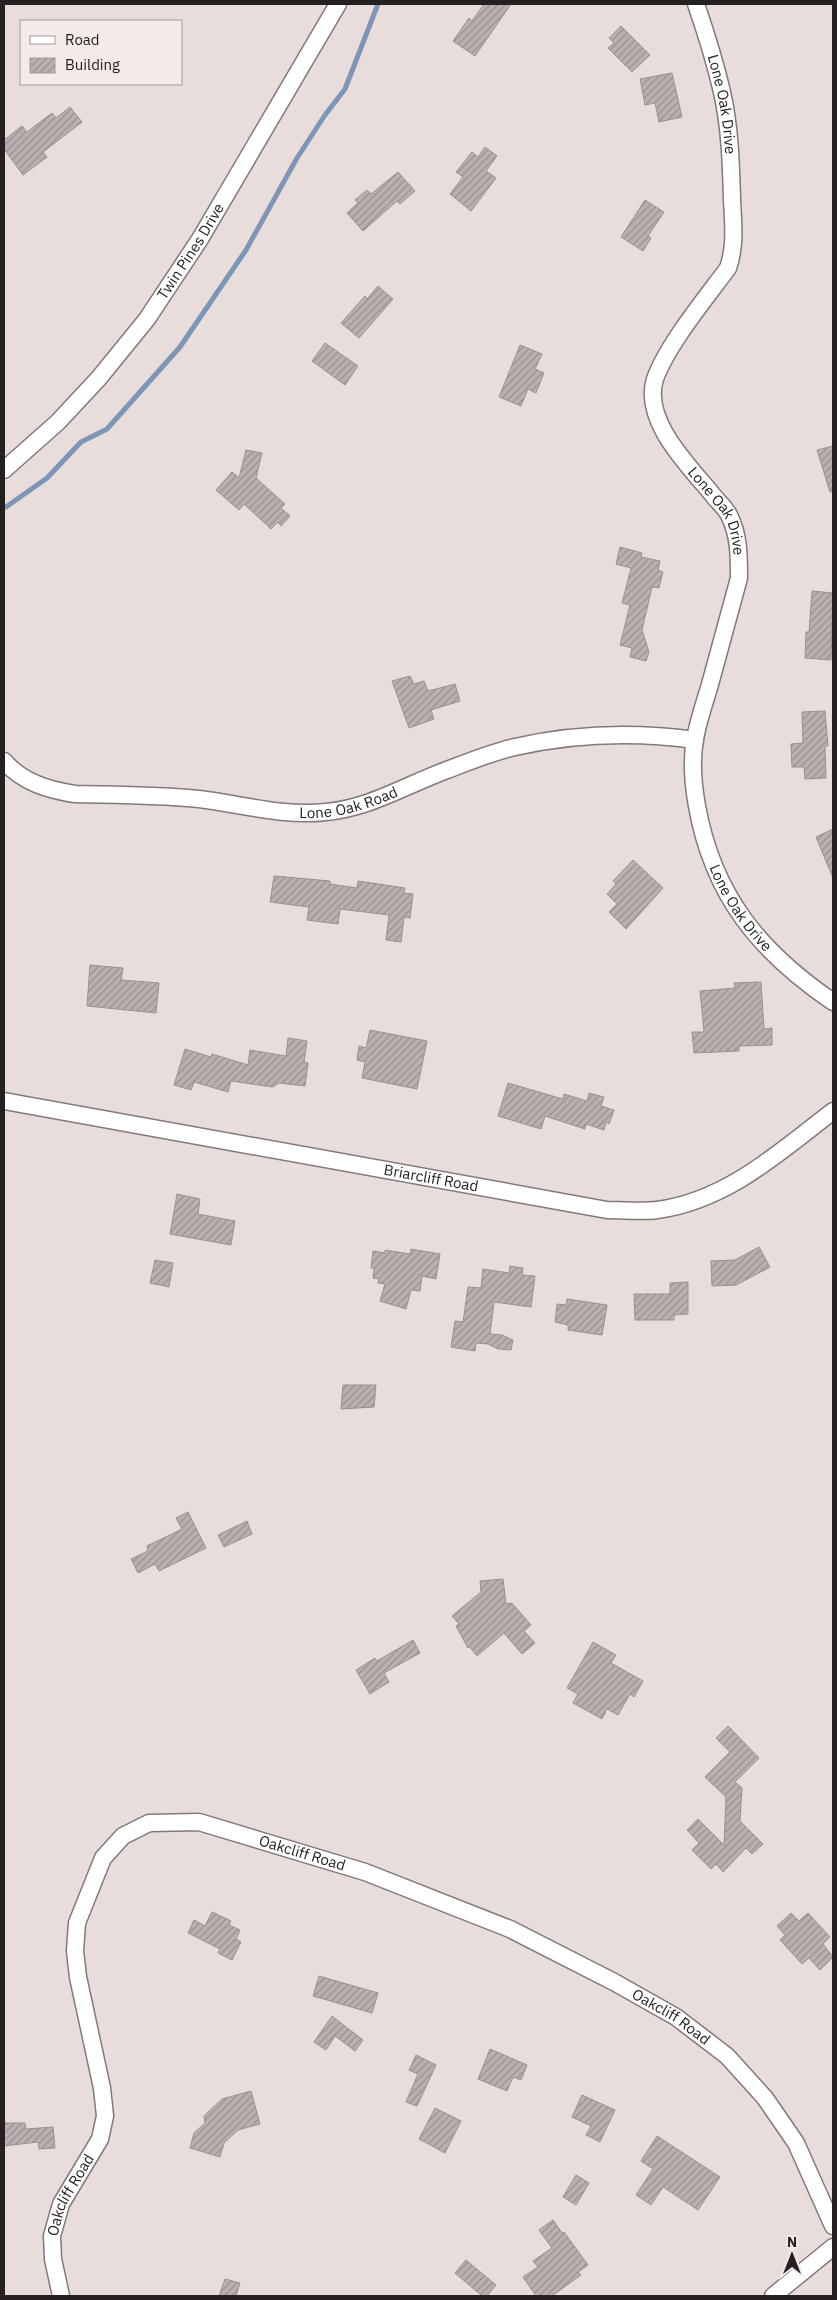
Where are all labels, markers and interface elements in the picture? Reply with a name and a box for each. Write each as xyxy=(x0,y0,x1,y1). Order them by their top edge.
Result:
legend xyxy=(20,20,182,85)
text: Road xyxy=(65,30,100,49)
street label: Lone Oak Drive xyxy=(704,52,740,155)
text: Building xyxy=(65,55,120,74)
street label: Twin Pines Drive xyxy=(153,199,228,303)
street label: Lone Oak Drive xyxy=(684,463,749,556)
street label: Lone Oak Road xyxy=(299,782,400,822)
street label: Lone Oak Drive xyxy=(705,861,776,955)
street label: Briarcliff Road xyxy=(382,1160,480,1196)
street label: Oakcliff Road xyxy=(257,1831,348,1875)
street label: Oakcliff Road xyxy=(629,1984,714,2049)
street label: Oakcliff Road xyxy=(42,2150,98,2238)
north arrow xyxy=(767,2230,817,2280)
text: N xyxy=(787,2233,797,2251)

